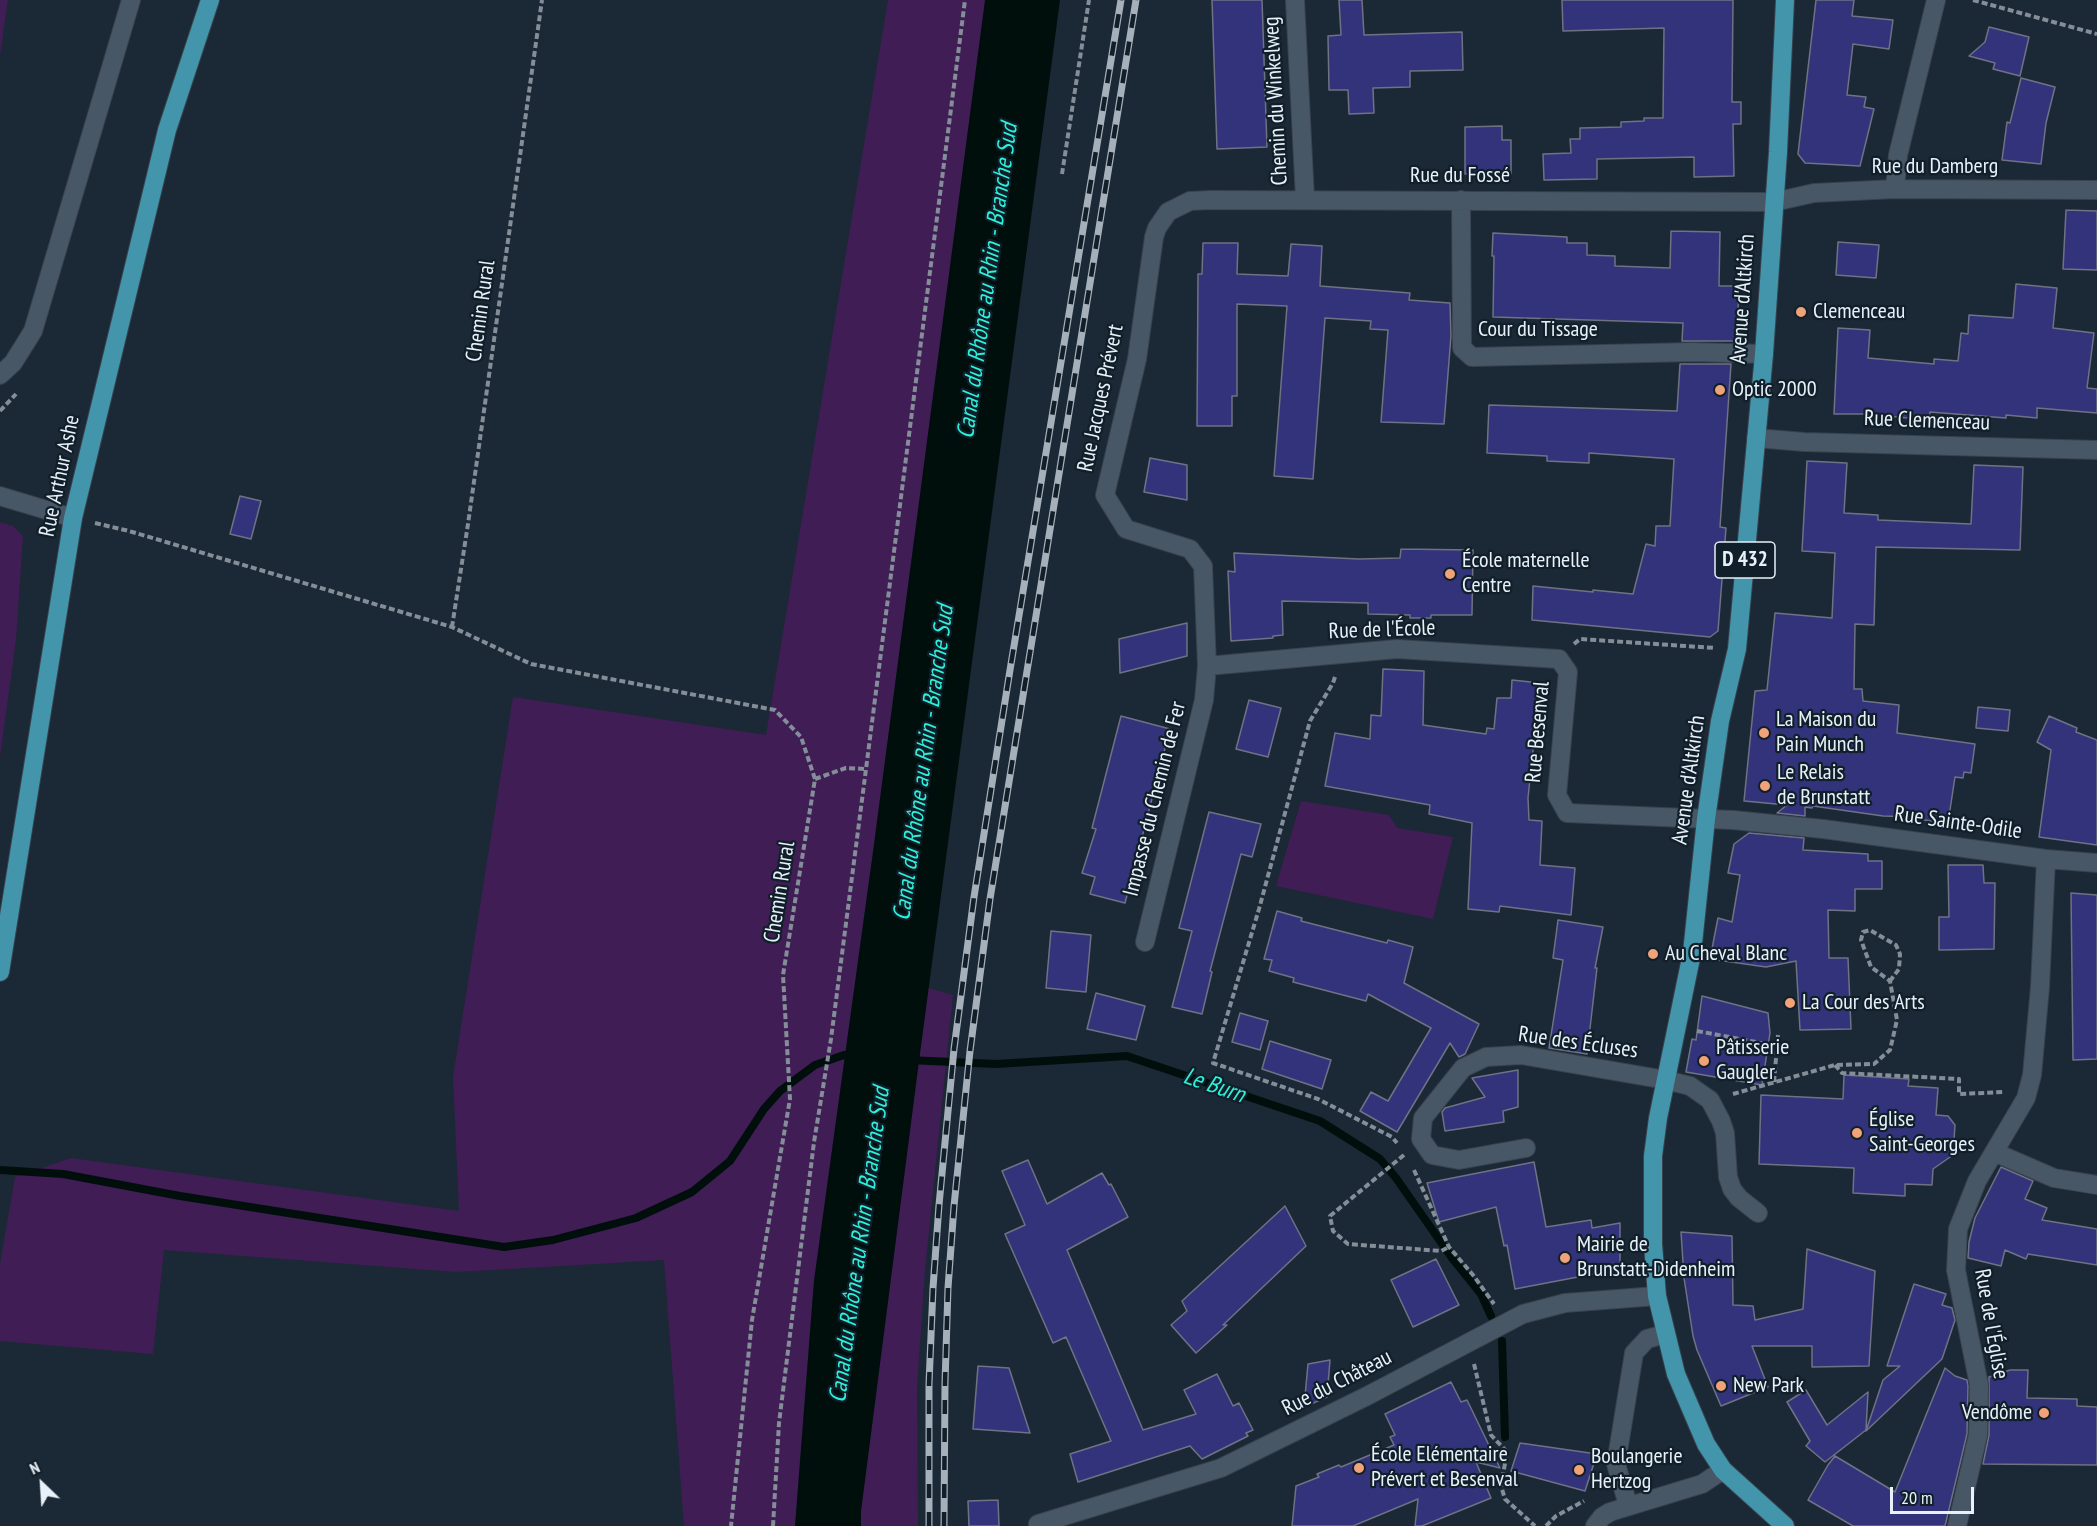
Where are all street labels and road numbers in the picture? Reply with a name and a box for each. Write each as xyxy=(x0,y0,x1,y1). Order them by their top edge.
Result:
street label: Chemin du Winkelweg xyxy=(1258,16,1294,186)
street label: Rue du Damberg xyxy=(1872,154,1998,180)
street label: Rue du Fossé xyxy=(1410,163,1510,189)
street label: Avenue d'Altkirch xyxy=(1725,233,1761,365)
street label: Chemin Rural xyxy=(461,258,501,364)
street label: Cour du Tissage xyxy=(1478,317,1598,343)
street label: Rue Jacques Prévert xyxy=(1073,322,1129,474)
street label: Rue Clemenceau xyxy=(1864,406,1990,436)
street label: Rue Arthur Ashe xyxy=(34,413,86,539)
road number: D 432 xyxy=(1715,542,1775,578)
street label: Rue de l'École xyxy=(1328,615,1436,645)
street label: Rue Besenval xyxy=(1520,680,1556,784)
street label: Impasse du Chemin de Fer xyxy=(1118,699,1192,899)
street label: Avenue d'Altkirch xyxy=(1667,714,1711,846)
street label: Rue Sainte-Odile xyxy=(1893,801,2023,845)
street label: Chemin Rural xyxy=(759,839,801,945)
street label: Rue des Écluses xyxy=(1517,1022,1639,1064)
street label: Rue de l'Église xyxy=(1968,1267,2014,1381)
street label: Rue du Château xyxy=(1278,1344,1396,1422)

